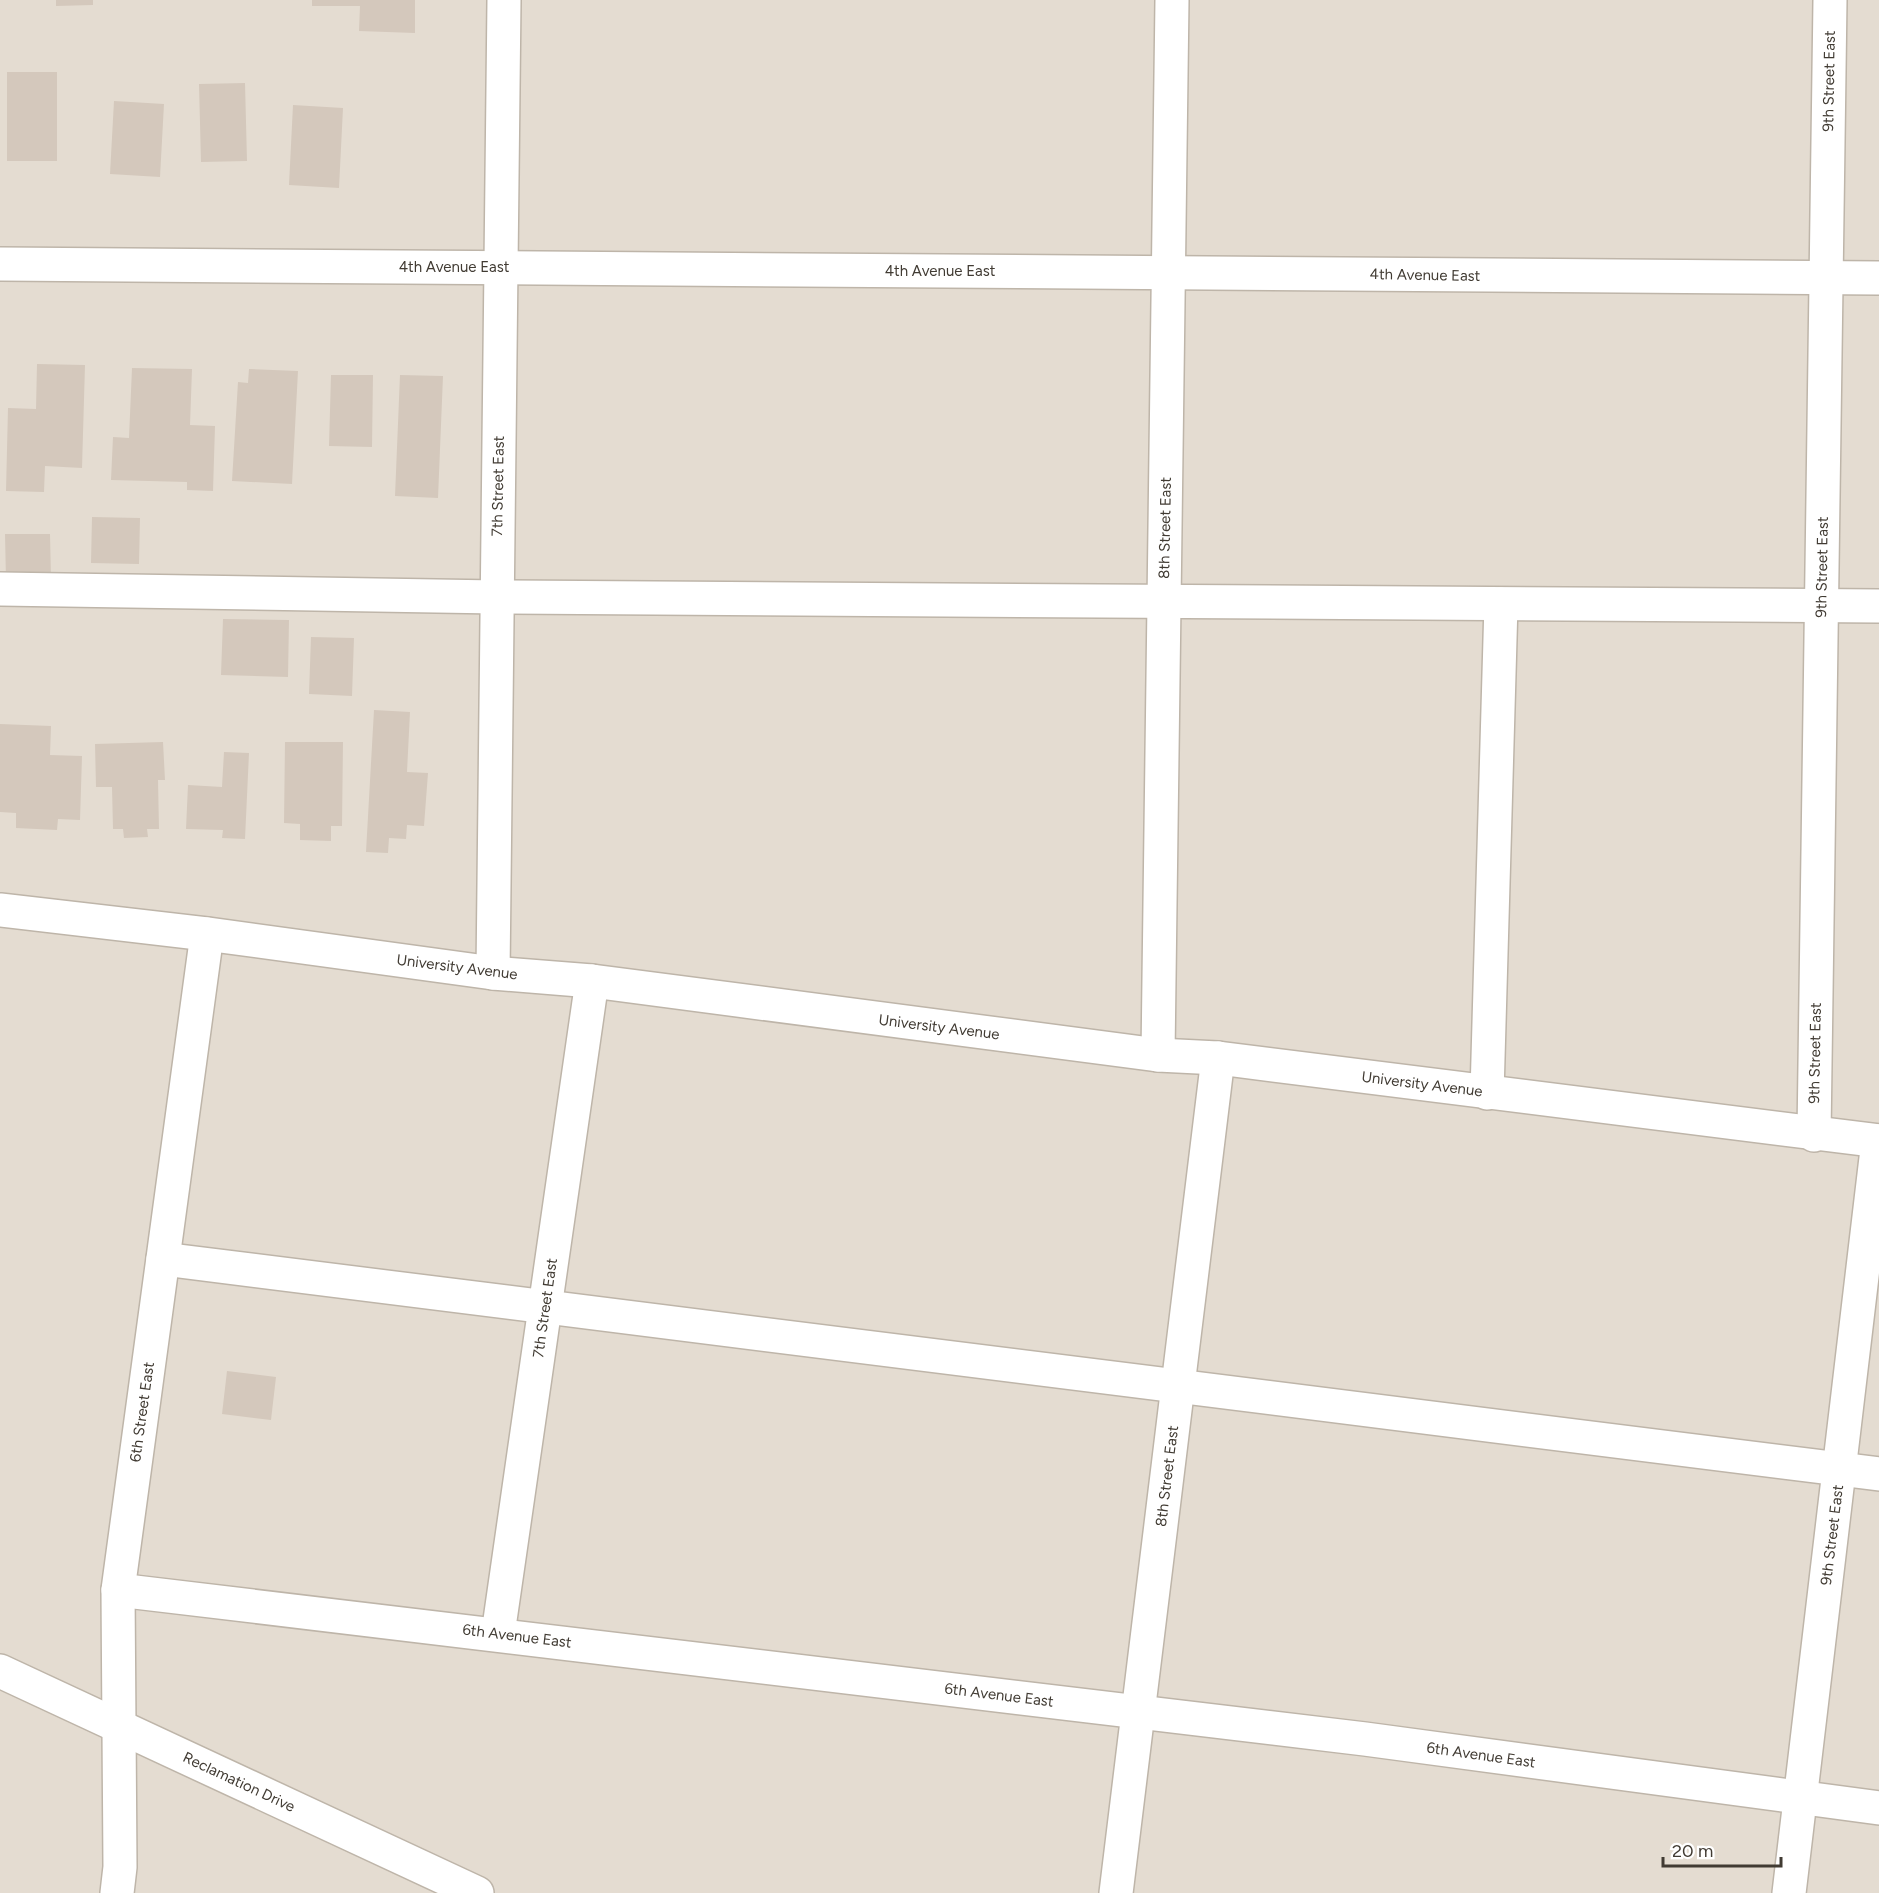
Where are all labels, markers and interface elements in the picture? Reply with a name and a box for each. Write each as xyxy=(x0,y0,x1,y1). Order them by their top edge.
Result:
street label: 9th Street East xyxy=(1819,30,1839,132)
street label: 4th Avenue East xyxy=(399,258,510,276)
street label: 4th Avenue East xyxy=(885,262,996,280)
street label: 4th Avenue East xyxy=(1370,265,1481,285)
street label: 7th Street East xyxy=(488,435,508,537)
street label: 8th Street East xyxy=(1155,477,1175,579)
street label: 9th Street East xyxy=(1812,516,1832,618)
street label: University Avenue xyxy=(395,951,519,983)
street label: 9th Street East xyxy=(1805,1002,1825,1104)
street label: University Avenue xyxy=(877,1011,1001,1043)
street label: University Avenue xyxy=(1360,1068,1484,1100)
street label: 7th Street East xyxy=(529,1257,561,1359)
street label: 6th Street East xyxy=(126,1360,158,1463)
street label: 8th Street East xyxy=(1152,1424,1182,1528)
street label: 9th Street East xyxy=(1817,1483,1847,1586)
street label: 6th Avenue East xyxy=(461,1620,573,1652)
street label: 6th Avenue East xyxy=(943,1679,1055,1711)
street label: 6th Avenue East xyxy=(1425,1738,1537,1772)
street label: Reclamation Drive xyxy=(180,1748,298,1816)
scale bar xyxy=(1663,1830,1782,1868)
text: 20 m xyxy=(1672,1840,1713,1862)

